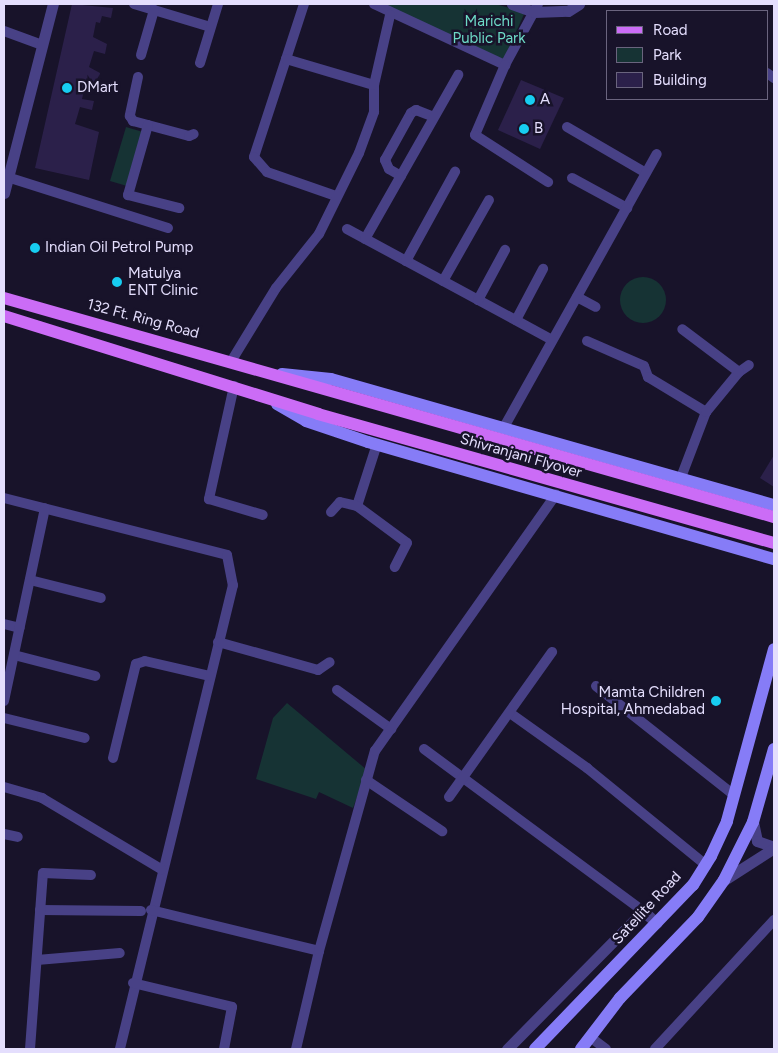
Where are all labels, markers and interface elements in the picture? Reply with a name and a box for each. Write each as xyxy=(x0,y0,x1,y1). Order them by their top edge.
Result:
legend xyxy=(606,10,768,100)
park label: Marichi Public Park xyxy=(453,12,525,47)
text: Road xyxy=(653,21,688,39)
text: Park xyxy=(653,46,682,64)
text: Building xyxy=(653,71,707,89)
place label: DMart xyxy=(77,79,118,97)
marker: DMart xyxy=(61,82,73,94)
place label: A xyxy=(540,91,550,109)
marker: A xyxy=(524,94,536,106)
place label: B xyxy=(534,120,543,138)
marker: B xyxy=(518,123,530,135)
place label: Indian Oil Petrol Pump xyxy=(45,239,193,257)
marker: Indian Oil Petrol Pump xyxy=(29,242,41,254)
place label: Matulya ENT Clinic xyxy=(128,264,198,299)
marker: Matulya ENT Clinic xyxy=(110,275,124,289)
street label: 132 Ft. Ring Road xyxy=(85,295,201,343)
street label: Shivranjani Flyover xyxy=(458,430,584,482)
place label: Mamta Children Hospital, Ahmedabad xyxy=(561,683,705,718)
marker: Mamta Children Hospital, Ahmedabad xyxy=(709,694,723,708)
street label: Satellite Road xyxy=(609,868,685,948)

